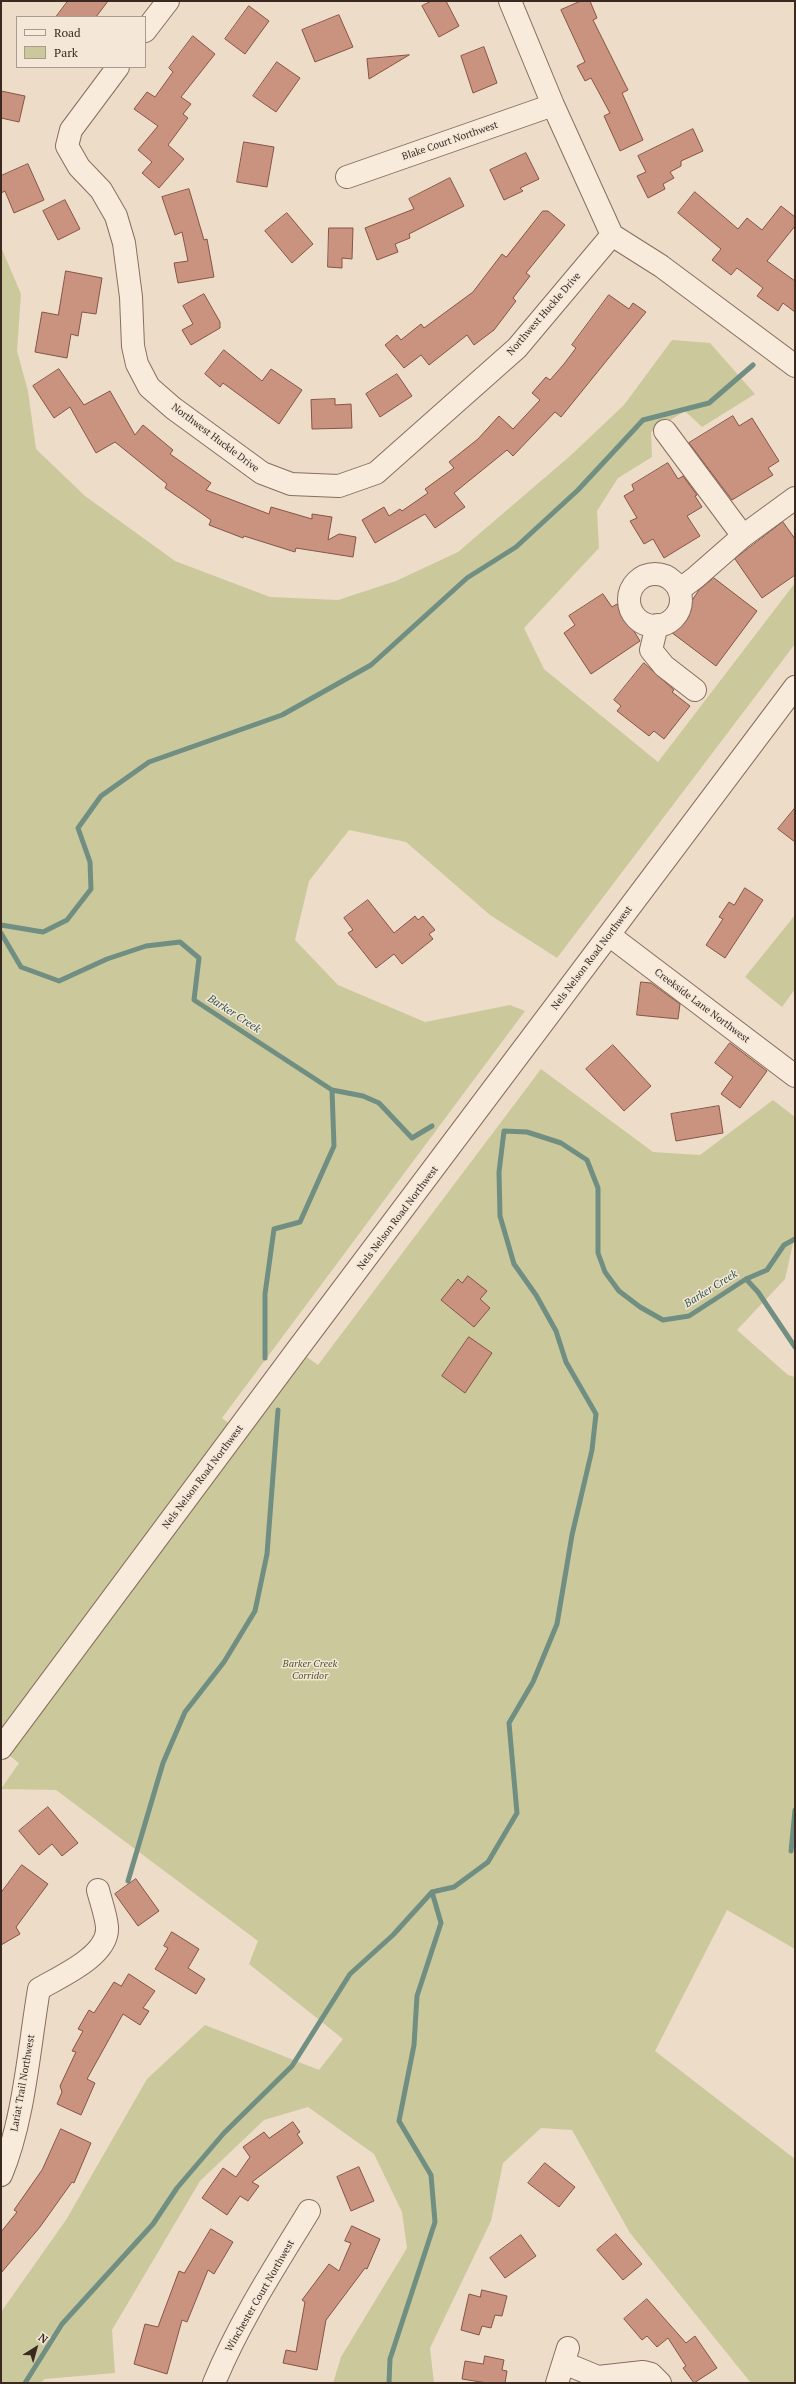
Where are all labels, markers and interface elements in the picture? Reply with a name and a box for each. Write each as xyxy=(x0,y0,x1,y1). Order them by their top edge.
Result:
legend xyxy=(16,16,146,68)
text: Road xyxy=(54,25,81,40)
text: Park xyxy=(54,45,78,60)
street label: Blake Court Northwest xyxy=(400,119,500,163)
street label: Northwest Huckle Drive xyxy=(505,270,583,358)
street label: Northwest Huckle Drive xyxy=(169,401,261,475)
street label: Nels Nelson Road Northwest xyxy=(549,904,635,1012)
street label: Creekside Lane Northwest xyxy=(652,966,752,1046)
water label: Barker Creek xyxy=(205,992,263,1036)
street label: Nels Nelson Road Northwest xyxy=(355,1164,441,1272)
water label: Barker Creek xyxy=(682,1267,740,1311)
street label: Nels Nelson Road Northwest xyxy=(160,1423,246,1531)
park label: Barker Creek Corridor xyxy=(283,1658,337,1682)
street label: Lariat Trail Northwest xyxy=(9,2034,37,2132)
street label: Winchester Court Northwest xyxy=(223,2238,297,2354)
north arrow xyxy=(16,2328,56,2368)
text: N xyxy=(36,2330,51,2347)

